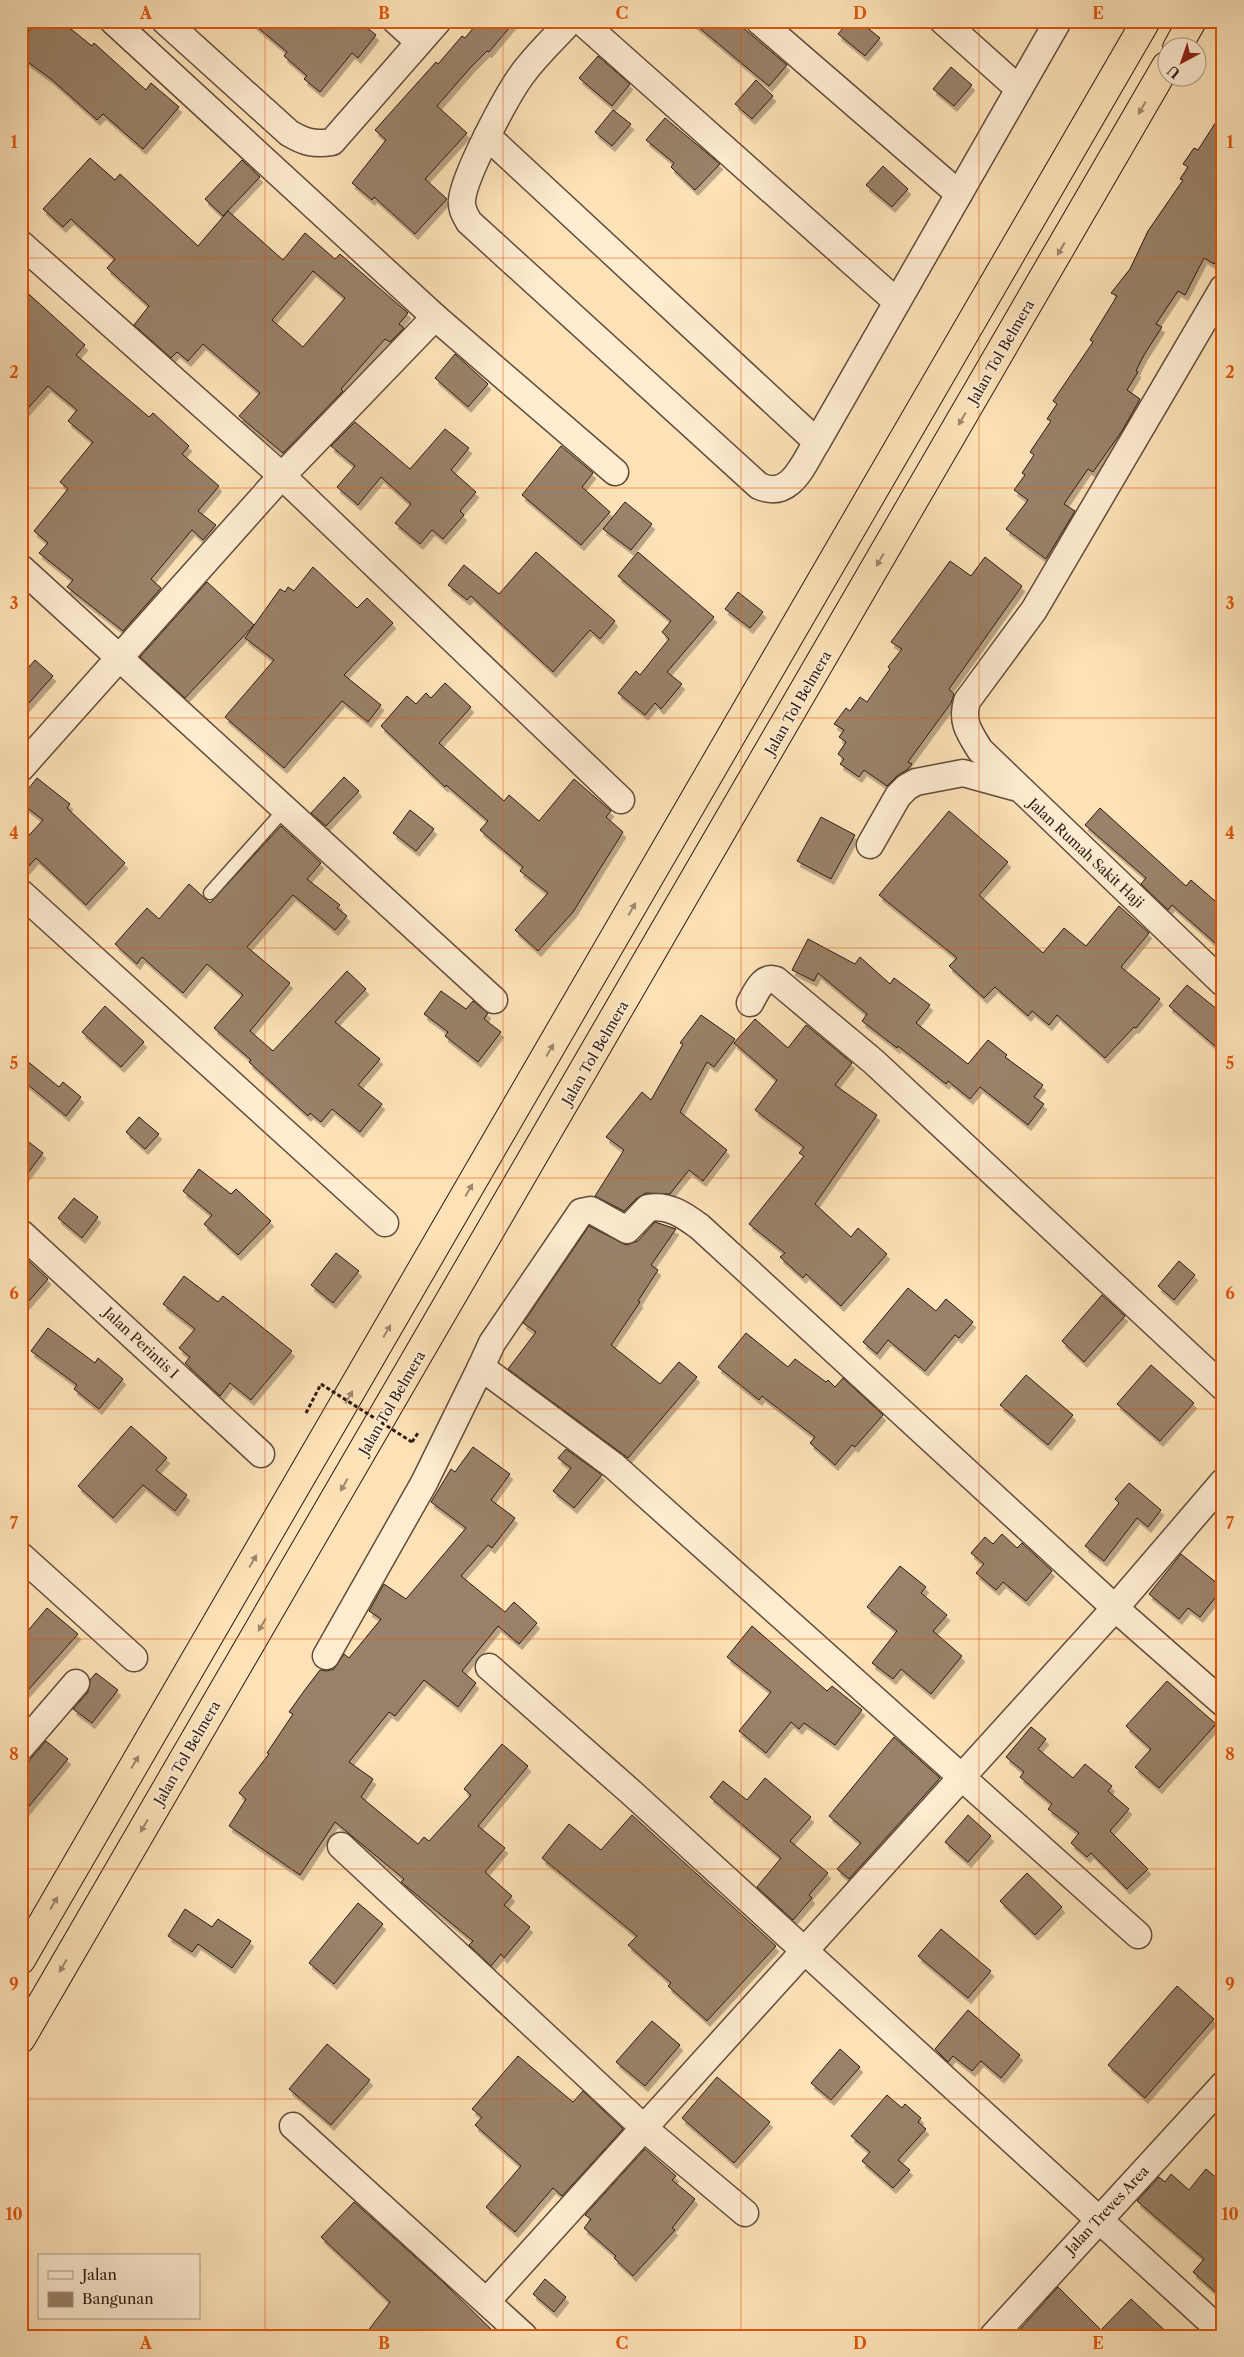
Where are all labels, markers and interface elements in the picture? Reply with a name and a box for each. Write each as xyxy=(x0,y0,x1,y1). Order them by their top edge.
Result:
text: A xyxy=(139,3,153,23)
text: B xyxy=(378,3,390,23)
text: C xyxy=(616,3,628,23)
text: D xyxy=(853,3,867,23)
text: E xyxy=(1092,3,1104,23)
north arrow xyxy=(1156,38,1206,88)
text: U xyxy=(1163,61,1184,83)
one-way arrow xyxy=(1138,101,1146,115)
text: 1 xyxy=(10,132,18,152)
text: 1 xyxy=(1226,132,1234,152)
one-way arrow xyxy=(1056,242,1065,255)
street label: Jalan Tol Belmera xyxy=(963,296,1038,409)
text: 2 xyxy=(9,362,19,382)
text: 2 xyxy=(1225,362,1235,382)
one-way arrow xyxy=(957,413,966,426)
one-way arrow xyxy=(876,554,885,567)
text: 3 xyxy=(9,593,19,613)
text: 3 xyxy=(1225,593,1235,613)
street label: Jalan Tol Belmera xyxy=(760,647,835,760)
street label: Jalan Rumah Sakit Haji xyxy=(1023,793,1148,911)
text: 4 xyxy=(9,823,19,843)
text: 4 xyxy=(1225,823,1235,843)
one-way arrow xyxy=(627,903,636,916)
street label: Jalan Tol Belmera xyxy=(557,997,632,1110)
one-way arrow xyxy=(546,1043,555,1056)
text: 5 xyxy=(10,1053,19,1073)
text: 5 xyxy=(1226,1053,1235,1073)
one-way arrow xyxy=(464,1184,473,1197)
text: 6 xyxy=(9,1283,19,1303)
text: 6 xyxy=(1225,1283,1235,1303)
street label: Jalan Perintis I xyxy=(98,1302,182,1382)
one-way arrow xyxy=(383,1324,392,1338)
street label: Jalan Tol Belmera xyxy=(354,1347,429,1460)
one-way arrow xyxy=(345,1390,354,1403)
one-way arrow xyxy=(340,1478,349,1492)
text: 7 xyxy=(10,1513,19,1533)
text: 7 xyxy=(1226,1513,1235,1533)
one-way arrow xyxy=(248,1555,257,1568)
one-way arrow xyxy=(258,1618,266,1633)
street label: Jalan Tol Belmera xyxy=(149,1697,224,1810)
text: 8 xyxy=(9,1744,19,1764)
text: 8 xyxy=(1225,1744,1235,1764)
one-way arrow xyxy=(131,1756,140,1769)
one-way arrow xyxy=(140,1819,149,1832)
one-way arrow xyxy=(50,1896,59,1910)
one-way arrow xyxy=(59,1959,67,1974)
text: 9 xyxy=(9,1974,19,1994)
text: 9 xyxy=(1225,1974,1235,1994)
street label: Jalan Treves Area xyxy=(1060,2162,1153,2259)
text: 10 xyxy=(5,2204,23,2224)
text: 10 xyxy=(1221,2204,1239,2224)
legend xyxy=(38,2254,200,2320)
text: Jalan xyxy=(80,2265,117,2284)
text: Bangunan xyxy=(82,2289,154,2308)
text: A xyxy=(139,2333,153,2353)
text: B xyxy=(378,2333,390,2353)
text: C xyxy=(616,2333,628,2353)
text: D xyxy=(853,2333,867,2353)
text: E xyxy=(1092,2333,1104,2353)

